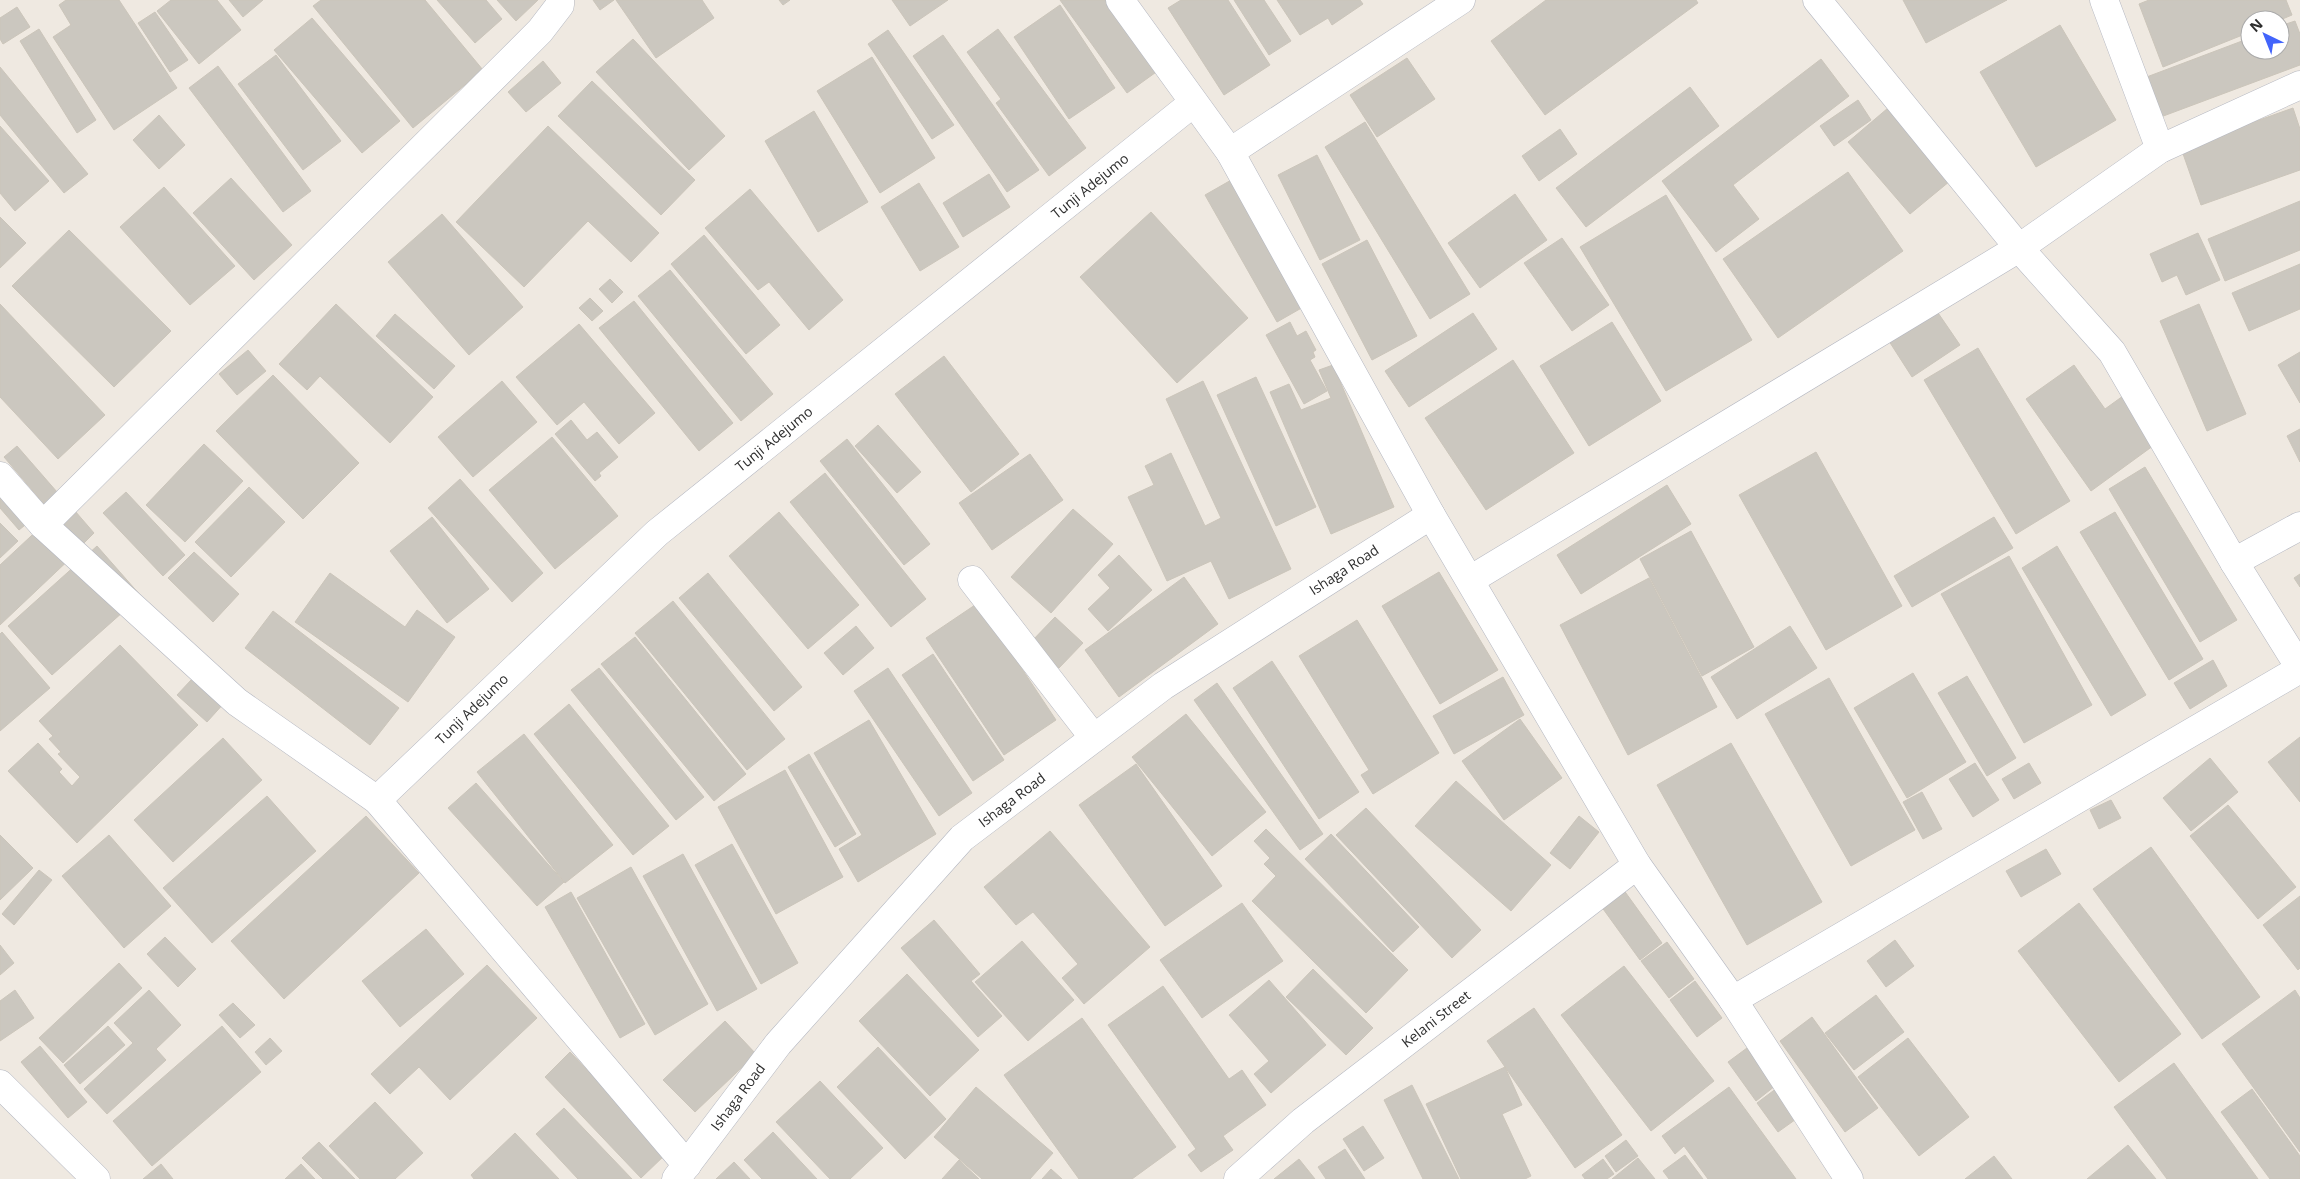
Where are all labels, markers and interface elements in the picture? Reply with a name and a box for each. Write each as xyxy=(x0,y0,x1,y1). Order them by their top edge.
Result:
north arrow xyxy=(2240,10,2290,60)
text: N xyxy=(2245,14,2266,36)
street label: Tunji Adejumo xyxy=(1047,149,1132,223)
street label: Tunji Adejumo xyxy=(731,402,816,476)
street label: Ishaga Road xyxy=(1305,540,1382,599)
street label: Tunji Adejumo xyxy=(431,669,512,748)
street label: Ishaga Road xyxy=(974,768,1049,831)
street label: Kelani Street xyxy=(1397,986,1474,1052)
street label: Ishaga Road xyxy=(706,1059,769,1134)

